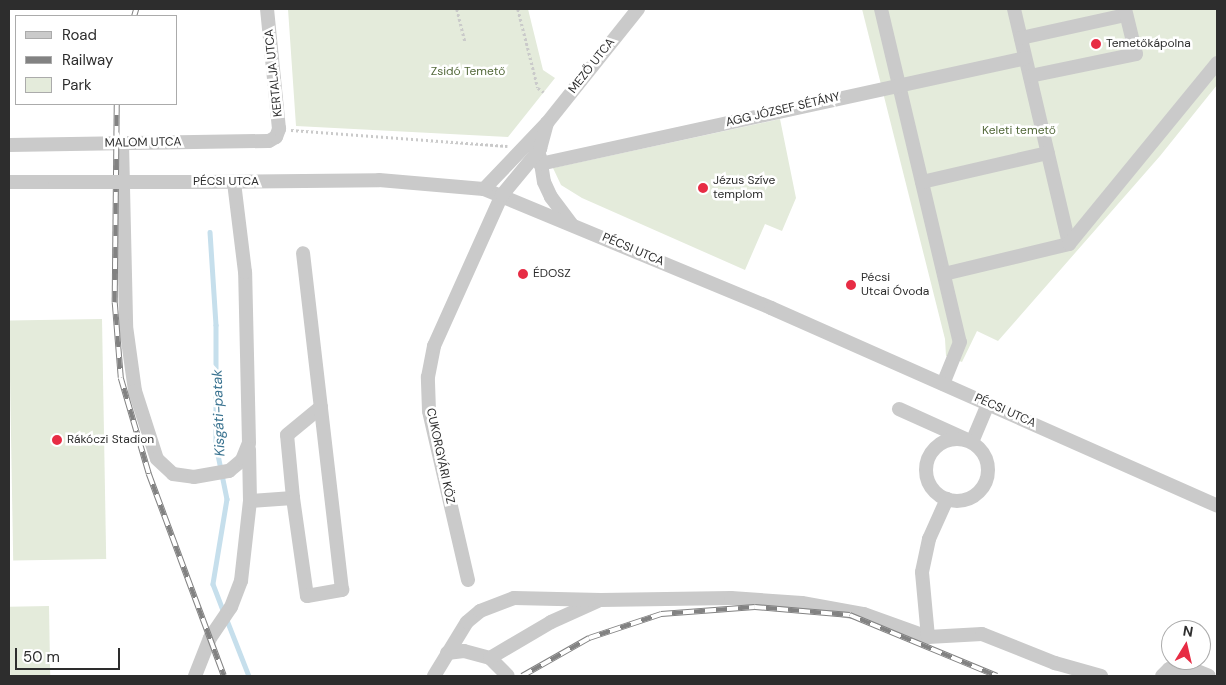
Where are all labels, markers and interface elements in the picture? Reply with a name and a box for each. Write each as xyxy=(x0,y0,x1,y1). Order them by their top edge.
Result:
legend xyxy=(15,15,178,105)
text: Road xyxy=(62,25,97,45)
street label: KERTALJA UTCA xyxy=(262,28,286,118)
street label: MEZŐ UTCA xyxy=(566,36,618,96)
place label: Temetőkápolna xyxy=(1106,37,1191,51)
marker: Temetőkápolna xyxy=(1090,38,1102,50)
text: Railway xyxy=(62,50,113,70)
park label: Zsidó Temető xyxy=(431,65,505,79)
text: Park xyxy=(62,75,92,95)
street label: AGG JÓZSEF SÉTÁNY xyxy=(724,90,842,130)
park label: Keleti temető xyxy=(982,124,1056,138)
street label: MALOM UTCA xyxy=(105,135,181,151)
place label: Jézus Szíve templom xyxy=(713,174,775,202)
street label: PÉCSI UTCA xyxy=(193,175,259,189)
marker: Jézus Szíve templom xyxy=(697,182,709,194)
street label: PÉCSI UTCA xyxy=(600,231,666,269)
place label: ÉDOSZ xyxy=(533,267,571,281)
marker: ÉDOSZ xyxy=(517,268,529,280)
place label: Pécsi Utcai Óvoda xyxy=(861,271,929,299)
marker: Pécsi Utcai Óvoda xyxy=(845,279,857,291)
water label: Kisgáti-patak xyxy=(208,369,228,457)
street label: PÉCSI UTCA xyxy=(972,391,1038,431)
street label: CUKORGYÁRI KÖZ xyxy=(423,407,457,505)
place label: Rákóczi Stadion xyxy=(67,433,154,447)
marker: Rákóczi Stadion xyxy=(51,434,63,446)
north arrow xyxy=(1161,620,1211,670)
text: N xyxy=(1182,621,1195,641)
scale bar xyxy=(18,638,122,670)
text: 50 m xyxy=(23,647,60,667)

